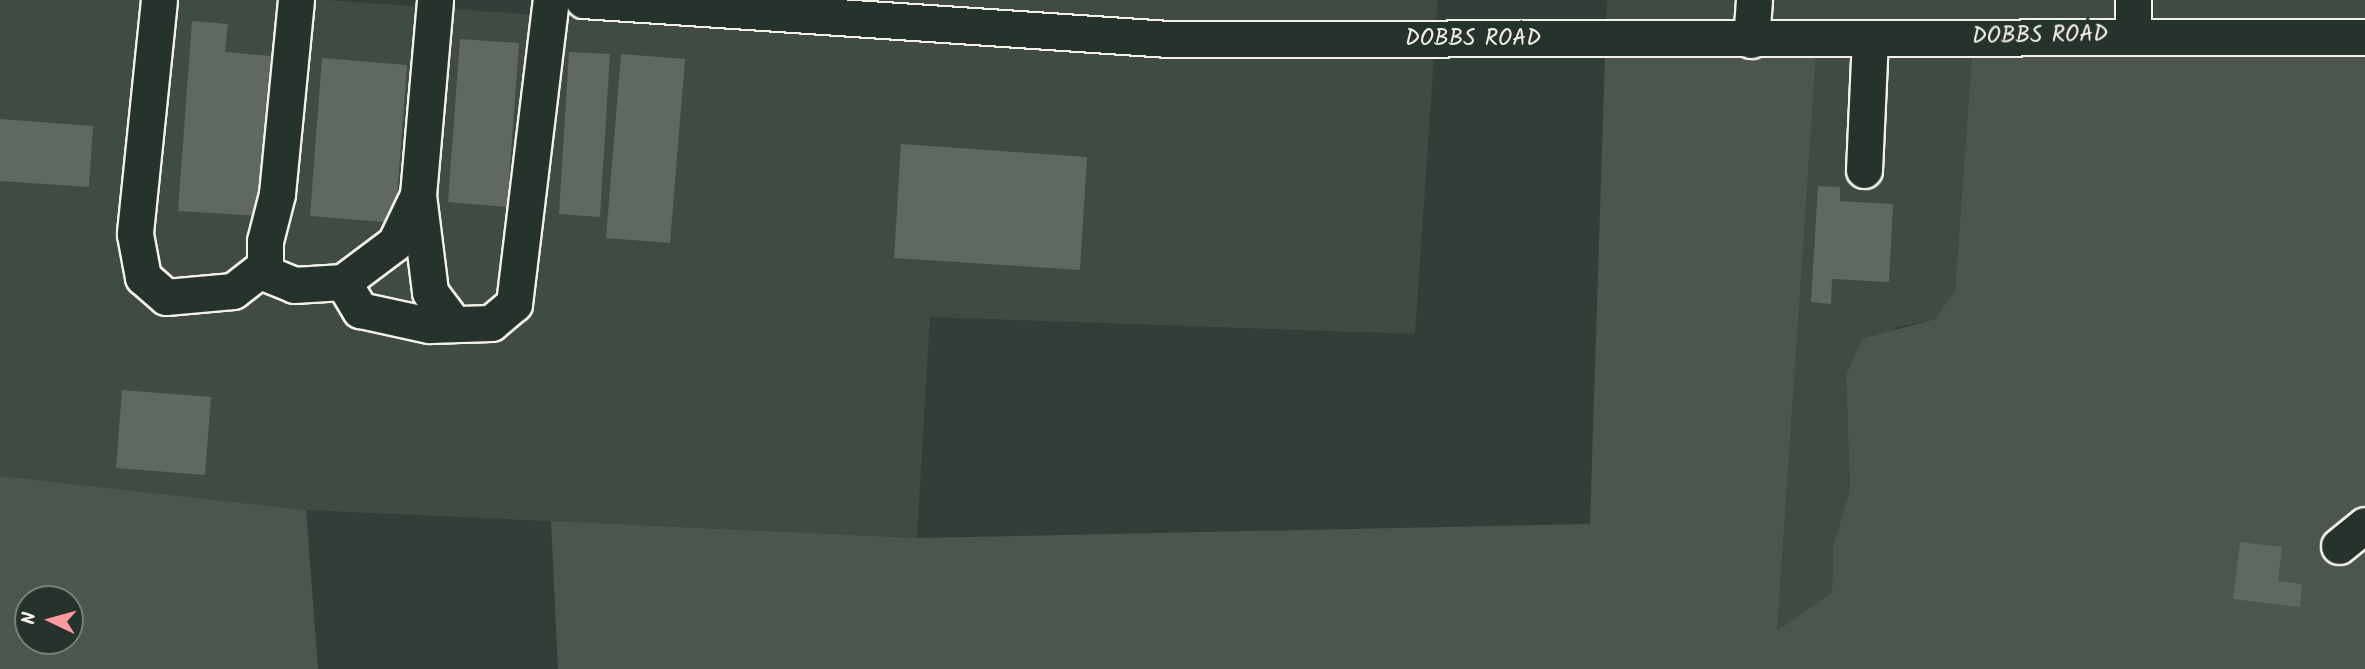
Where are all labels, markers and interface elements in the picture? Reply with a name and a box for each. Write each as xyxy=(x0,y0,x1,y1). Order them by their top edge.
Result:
street label: DOBBS ROAD xyxy=(1972,21,2108,51)
street label: DOBBS ROAD xyxy=(1405,25,1541,53)
north arrow xyxy=(14,585,84,655)
text: N xyxy=(15,611,46,626)

